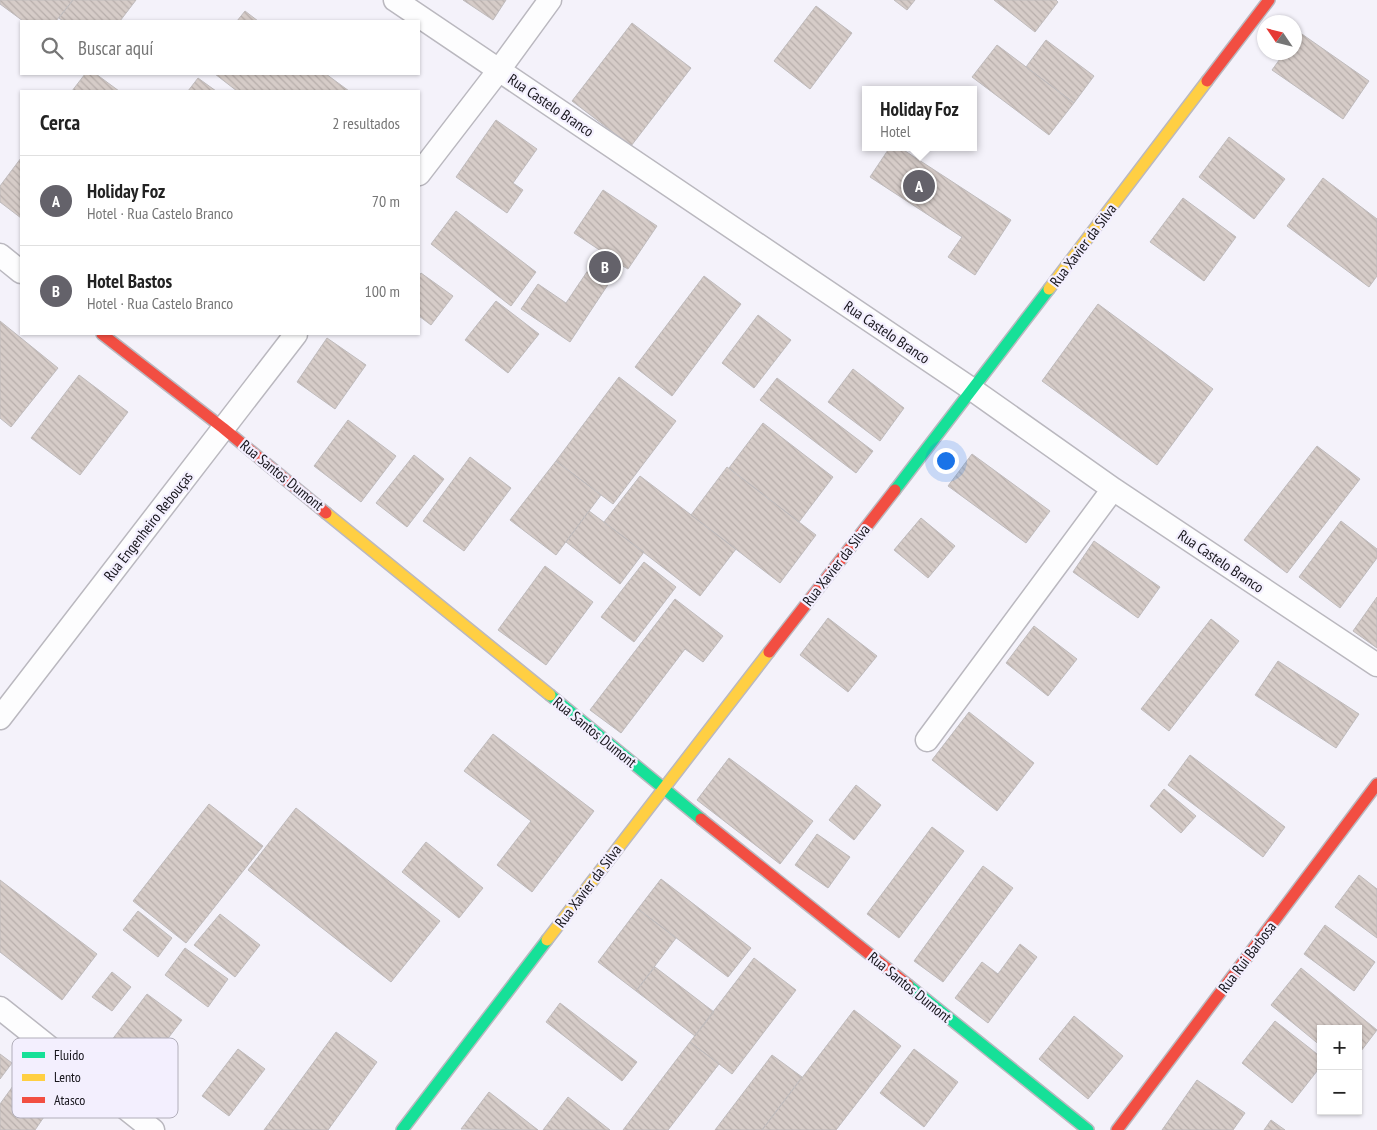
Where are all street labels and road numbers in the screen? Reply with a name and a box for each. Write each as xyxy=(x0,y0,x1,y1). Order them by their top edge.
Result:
street label: Rua Castelo Branco xyxy=(505,69,597,141)
street label: Rua Xavier da Silva xyxy=(1046,200,1120,290)
street label: Rua Castelo Branco xyxy=(841,296,933,368)
street label: Rua Santos Dumont xyxy=(236,436,328,514)
street label: Rua Engenheiro Rebouças xyxy=(99,467,197,585)
street label: Rua Xavier da Silva xyxy=(798,520,874,610)
street label: Rua Castelo Branco xyxy=(1175,525,1267,597)
street label: Rua Santos Dumont xyxy=(549,693,641,771)
street label: Rua Xavier da Silva xyxy=(551,841,625,931)
street label: Rua Rui Barbosa xyxy=(1214,918,1280,996)
street label: Rua Santos Dumont xyxy=(864,948,956,1026)

